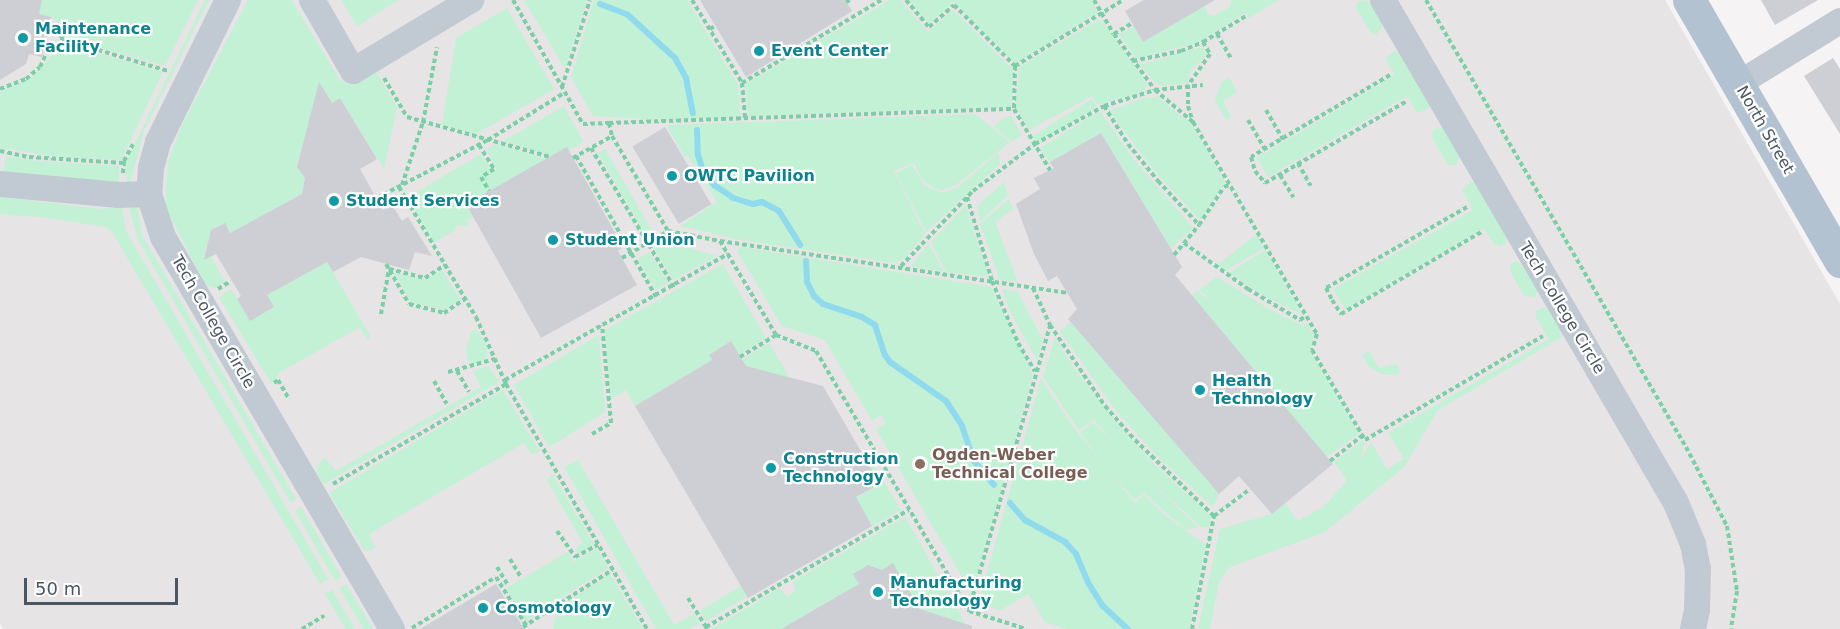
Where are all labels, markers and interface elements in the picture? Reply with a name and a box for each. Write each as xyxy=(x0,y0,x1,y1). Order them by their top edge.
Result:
place label: Maintenance Facility xyxy=(35,19,151,57)
marker: Maintenance Facility xyxy=(16,31,30,45)
place label: Event Center xyxy=(771,41,888,61)
marker: Event Center xyxy=(752,44,766,58)
street label: North Street xyxy=(1732,83,1798,177)
place label: OWTC Pavilion xyxy=(684,166,815,186)
marker: OWTC Pavilion xyxy=(665,169,679,183)
place label: Student Services xyxy=(346,191,500,211)
marker: Student Services xyxy=(327,194,341,208)
place label: Student Union xyxy=(565,230,695,250)
marker: Student Union xyxy=(546,233,560,247)
street label: Tech College Circle xyxy=(1515,238,1609,378)
street label: Tech College Circle xyxy=(167,252,259,392)
place label: Health Technology xyxy=(1212,371,1313,409)
marker: Health Technology xyxy=(1193,383,1207,397)
place label: Ogden-Weber Technical College xyxy=(932,445,1088,483)
place label: Construction Technology xyxy=(783,449,899,487)
marker: Ogden-Weber Technical College xyxy=(913,457,927,471)
marker: Construction Technology xyxy=(764,461,778,475)
scale bar xyxy=(27,566,182,604)
place label: Manufacturing Technology xyxy=(890,573,1022,611)
text: 50 m xyxy=(35,578,81,599)
marker: Manufacturing Technology xyxy=(871,585,885,599)
place label: Cosmotology xyxy=(495,598,612,618)
marker: Cosmotology xyxy=(476,601,490,615)

